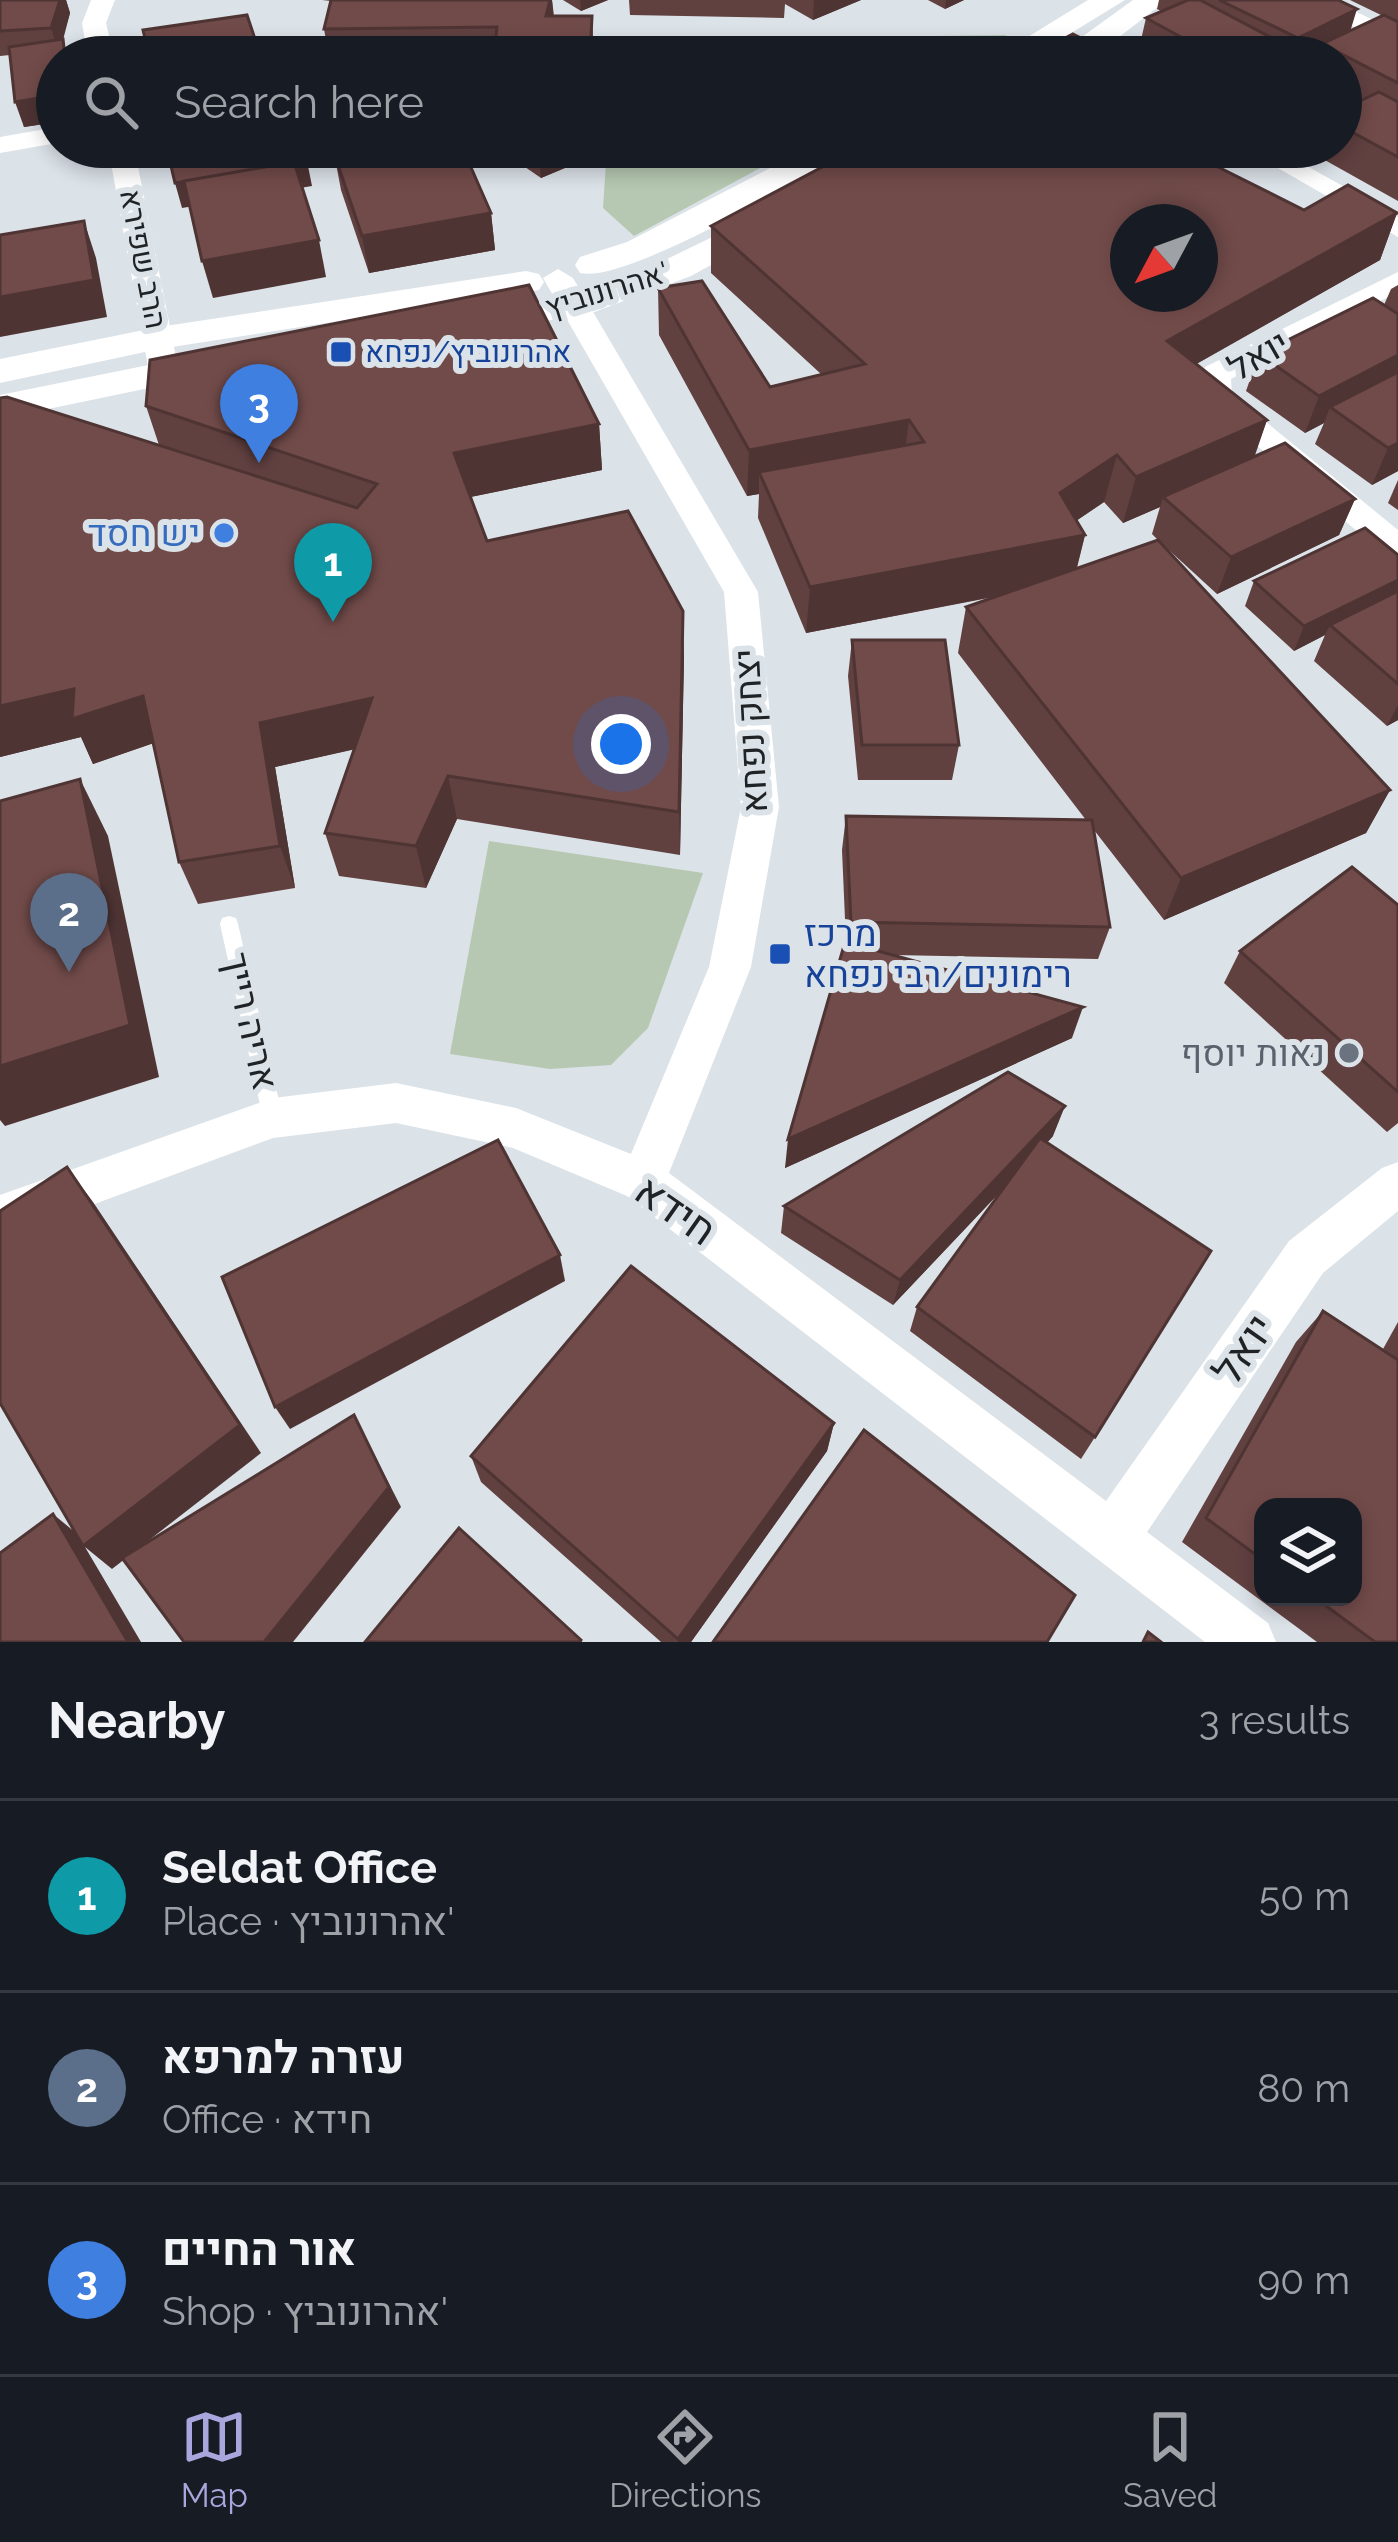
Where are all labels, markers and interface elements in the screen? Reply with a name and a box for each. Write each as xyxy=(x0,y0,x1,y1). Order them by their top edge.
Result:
search box xyxy=(36,36,1362,168)
icon: search xyxy=(78,69,144,135)
text: Search here xyxy=(174,76,424,129)
street label: הרב שפירא xyxy=(113,186,174,332)
north arrow xyxy=(1110,204,1218,312)
street label: אהרונוביץ' xyxy=(541,254,673,325)
street label: יואל xyxy=(1220,321,1296,389)
place label: אהרונוביץ/נפחא xyxy=(365,334,571,369)
marker: אהרונוביץ/נפחא xyxy=(328,339,354,365)
pin: 3 xyxy=(220,364,298,463)
place label: יש חסד xyxy=(88,512,200,554)
marker: יש חסד xyxy=(211,520,237,546)
pin: 1 xyxy=(294,523,372,622)
street label: יצחק נפחא xyxy=(725,648,775,814)
your location xyxy=(591,714,651,774)
pin: 2 xyxy=(30,873,108,972)
place label: מרכז רימונים/רבי נפחא xyxy=(804,912,1072,995)
marker: מרכז רימונים/רבי נפחא xyxy=(767,941,793,967)
street label: אריה רייך xyxy=(215,948,287,1094)
place label: נאות יוסף xyxy=(1181,1032,1325,1074)
marker: נאות יוסף xyxy=(1336,1040,1362,1066)
street label: חידא xyxy=(626,1165,725,1255)
street label: יואל xyxy=(1202,1305,1285,1393)
map controls xyxy=(1254,1498,1362,1606)
button: layers xyxy=(1254,1498,1362,1606)
text: Nearby xyxy=(48,1690,225,1750)
text: 3 results xyxy=(1199,1697,1350,1743)
text: Seldat Office xyxy=(162,1841,437,1894)
text: 1 xyxy=(77,1873,97,1919)
text: 50 m xyxy=(1259,1873,1350,1919)
text: Place · אהרונוביץ' xyxy=(162,1898,455,1944)
text: עזרה למרפא xyxy=(162,2031,405,2084)
text: 2 xyxy=(76,2065,98,2111)
text: 80 m xyxy=(1257,2065,1350,2111)
text: Office · חידא xyxy=(162,2096,372,2142)
text: אור החיים xyxy=(162,2223,356,2276)
text: 3 xyxy=(76,2257,98,2303)
text: 90 m xyxy=(1257,2257,1350,2303)
text: Shop · אהרונוביץ' xyxy=(162,2288,448,2334)
tab: Map xyxy=(181,2404,248,2515)
tab: Directions xyxy=(609,2404,762,2515)
tab: Saved xyxy=(1123,2404,1217,2515)

